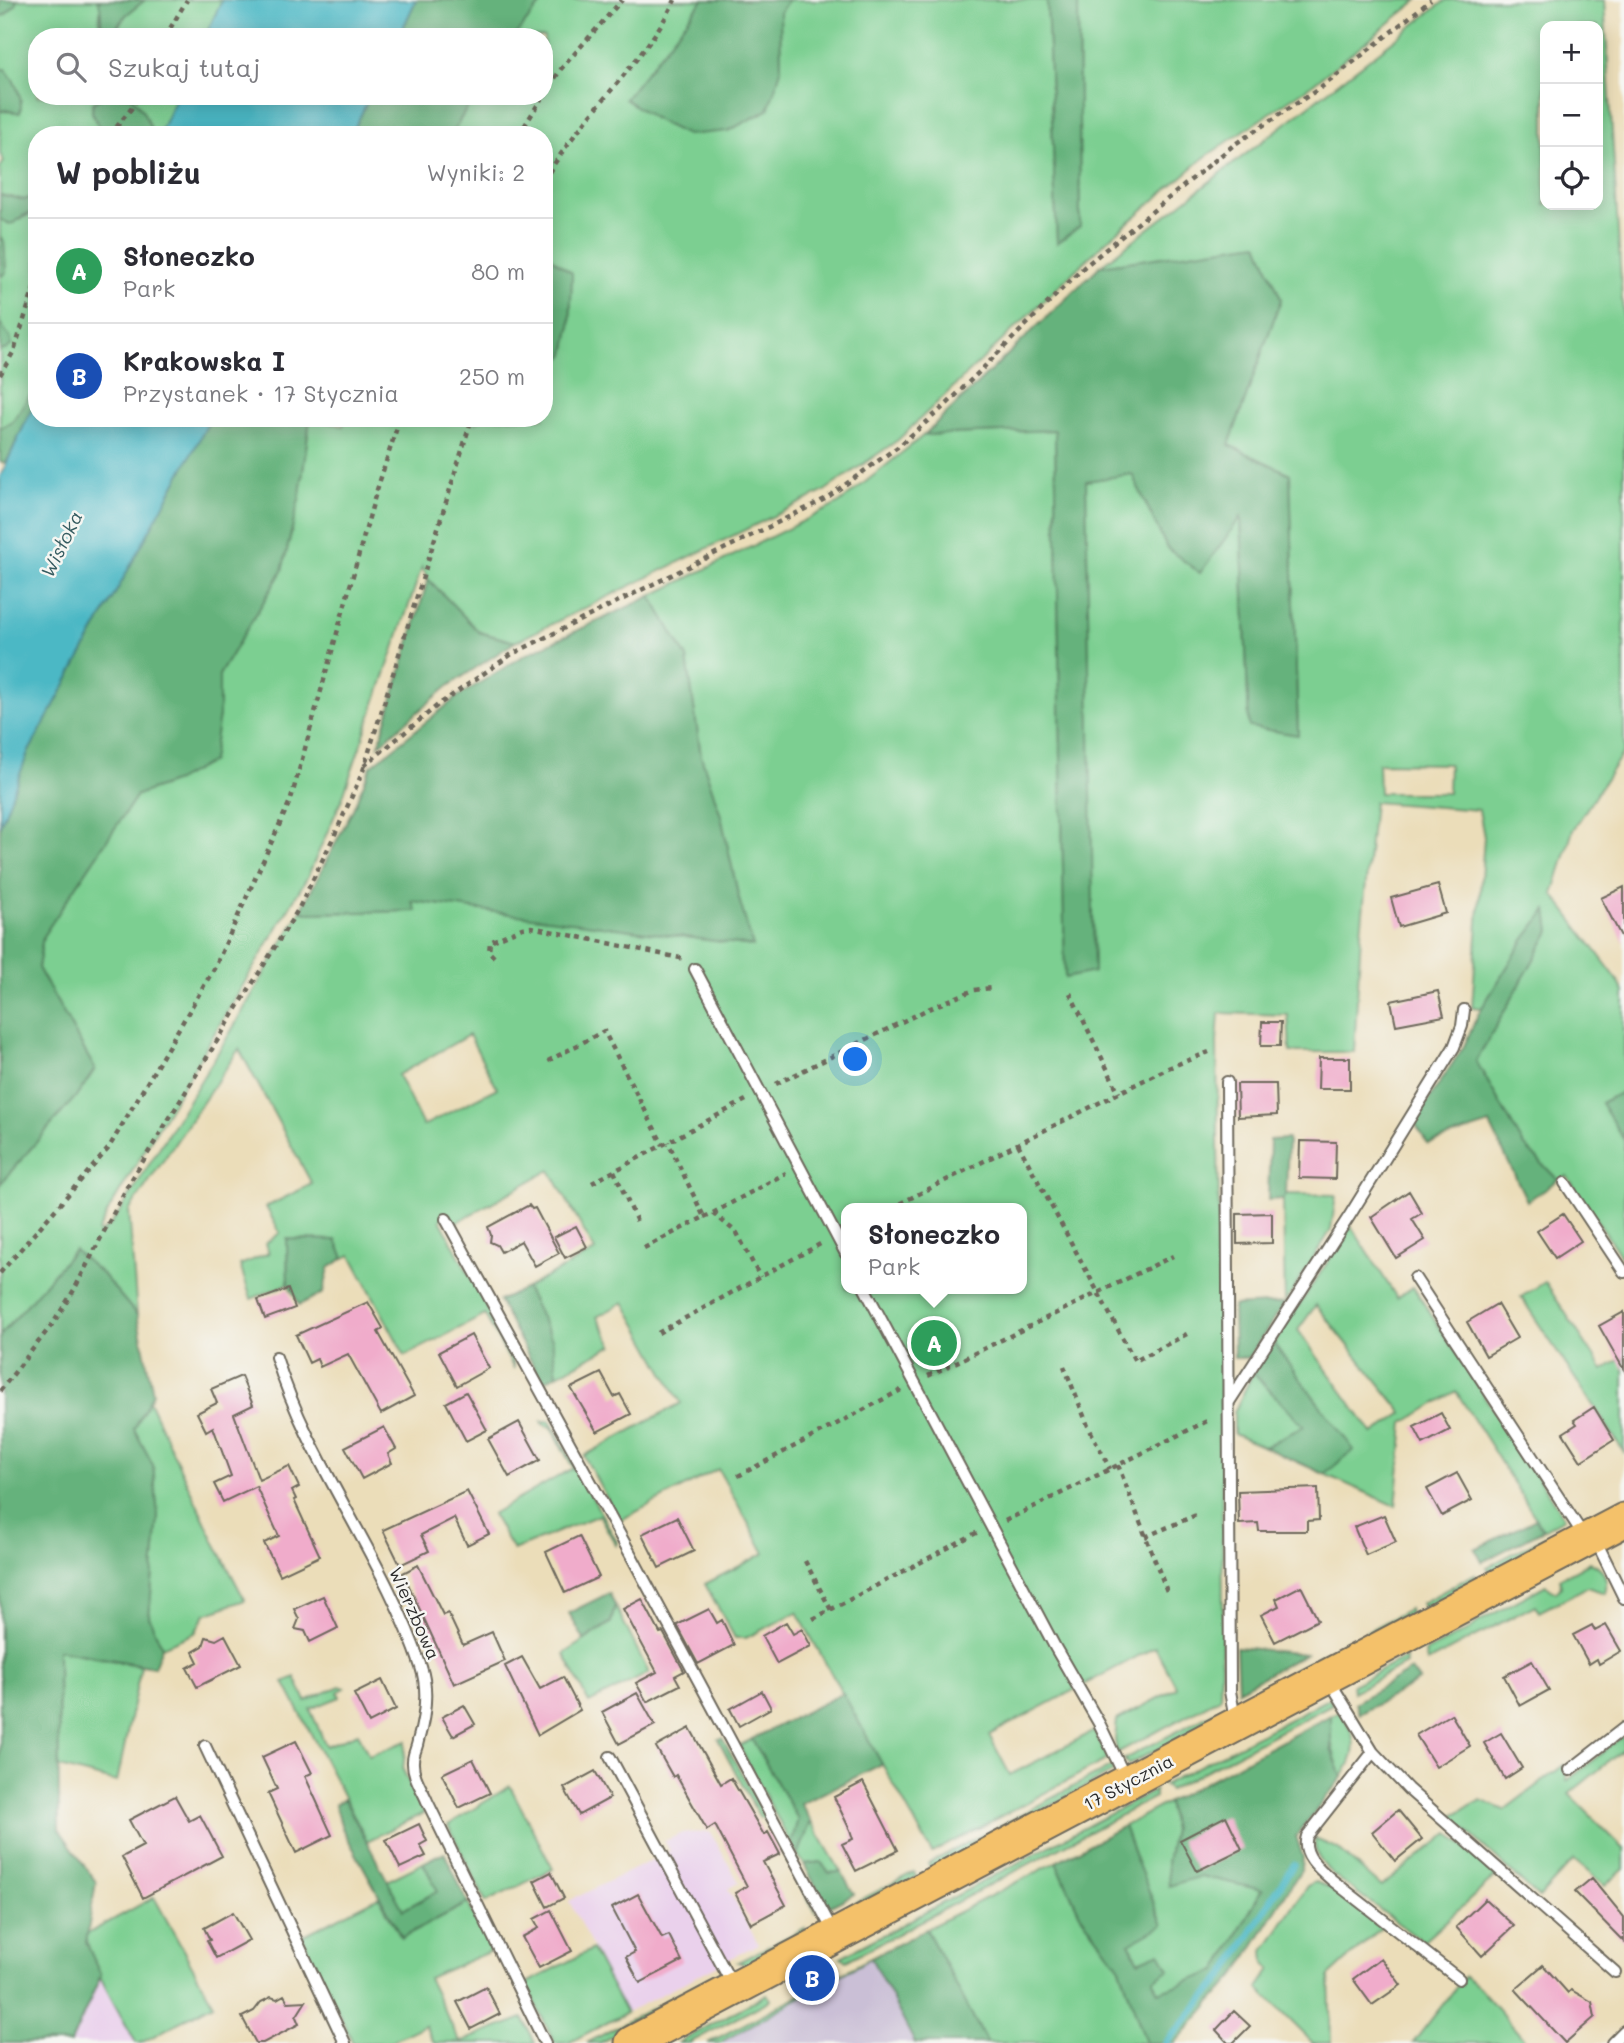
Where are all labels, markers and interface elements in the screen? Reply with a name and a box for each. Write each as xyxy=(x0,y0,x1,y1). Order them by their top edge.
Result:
map controls xyxy=(1540,21,1603,210)
button: + xyxy=(1540,21,1603,84)
search box xyxy=(28,28,553,105)
icon: search xyxy=(52,48,90,86)
text: Szukaj tutaj xyxy=(108,50,260,84)
button: − xyxy=(1540,84,1603,147)
button: locate xyxy=(1540,147,1603,210)
text: W pobliżu xyxy=(56,152,201,192)
text: Wyniki: 2 xyxy=(426,157,525,187)
text: Słoneczko xyxy=(123,239,255,273)
text: A xyxy=(71,256,87,286)
text: 80 m xyxy=(471,256,525,286)
text: Park xyxy=(123,273,175,303)
text: Krakowska I xyxy=(123,344,285,378)
text: B xyxy=(71,361,87,391)
text: 250 m xyxy=(459,361,525,391)
text: Przystanek · 17 Stycznia xyxy=(123,378,399,408)
water label: Wisłoka xyxy=(34,507,88,581)
your location xyxy=(838,1042,872,1076)
popup xyxy=(841,1203,1027,1294)
text: Słoneczko xyxy=(868,1217,1000,1251)
text: Park xyxy=(868,1251,920,1281)
pin: A xyxy=(911,1317,957,1369)
street label: Wierzbowa xyxy=(384,1563,446,1663)
street label: 17 Stycznia xyxy=(1079,1748,1177,1816)
pin: B xyxy=(789,1952,835,2004)

